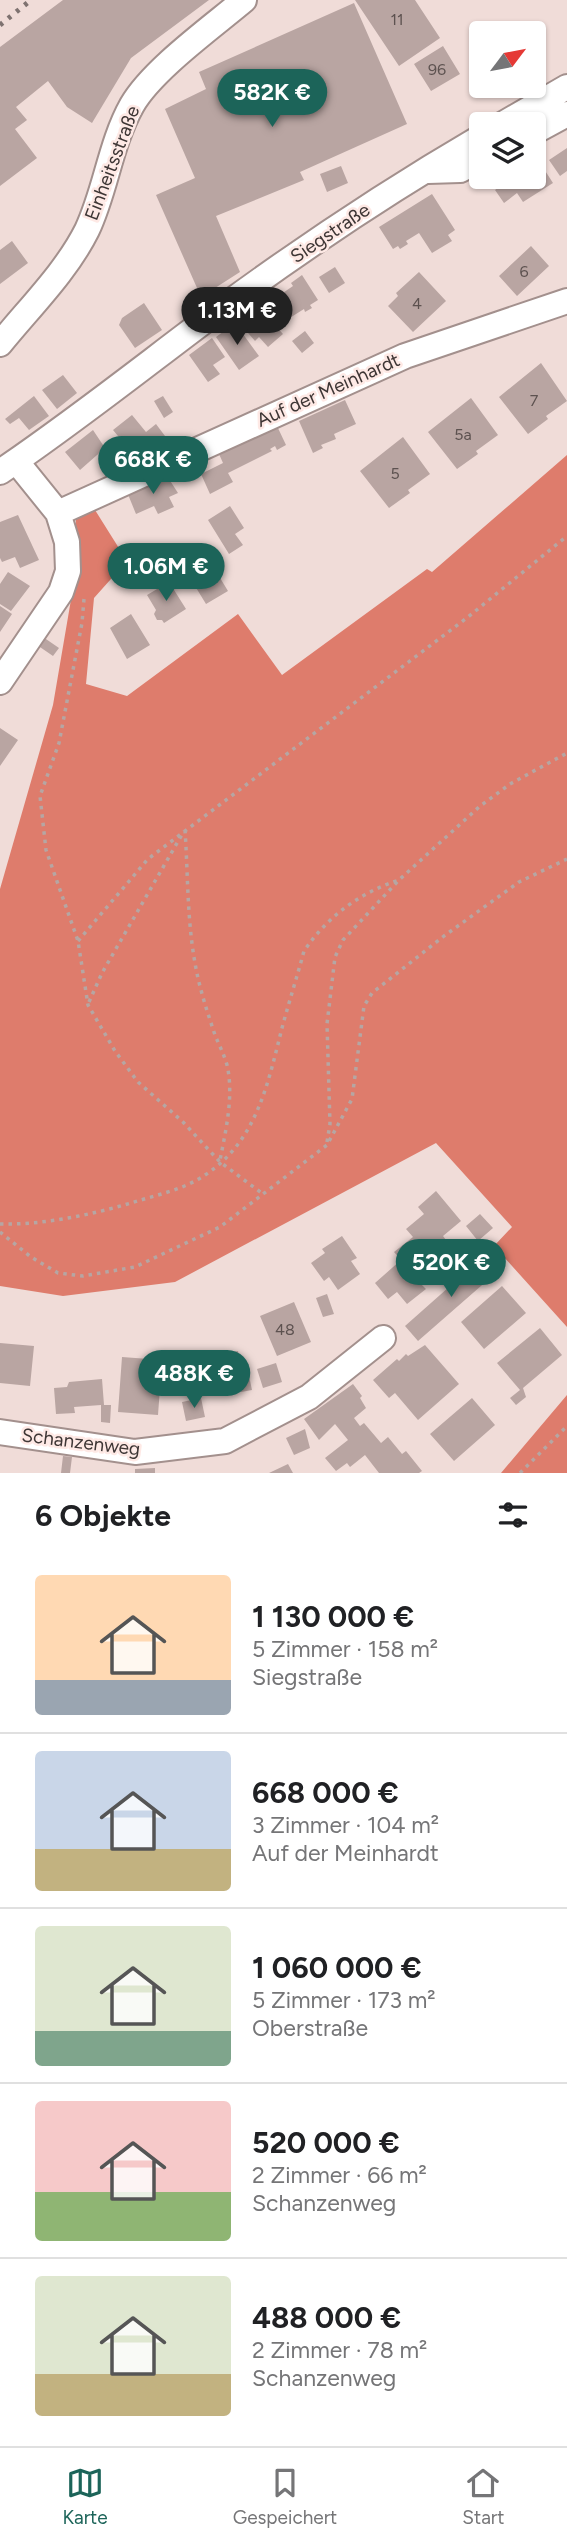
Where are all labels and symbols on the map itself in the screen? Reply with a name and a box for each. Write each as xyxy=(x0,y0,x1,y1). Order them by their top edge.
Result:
house number: 11 xyxy=(390,10,404,29)
north arrow xyxy=(469,21,546,98)
house number: 96 xyxy=(428,60,446,79)
pin: 582K € xyxy=(215,69,329,129)
street label: Einheitsstraße xyxy=(80,102,144,224)
street label: Siegstraße xyxy=(286,198,374,268)
house number: 6 xyxy=(519,262,529,281)
pin: 1.13M € xyxy=(172,288,302,347)
house number: 4 xyxy=(412,294,422,313)
street label: Auf der Meinhardt xyxy=(253,348,403,432)
house number: 7 xyxy=(530,391,539,410)
house number: 5a xyxy=(454,425,472,444)
pin: 668K € xyxy=(96,436,210,496)
house number: 5 xyxy=(390,464,400,483)
pin: 1.06M € xyxy=(101,544,231,603)
pin: 520K € xyxy=(394,1240,508,1299)
house number: 48 xyxy=(275,1320,295,1339)
pin: 488K € xyxy=(137,1350,251,1410)
street label: Schanzenweg xyxy=(20,1423,142,1461)

